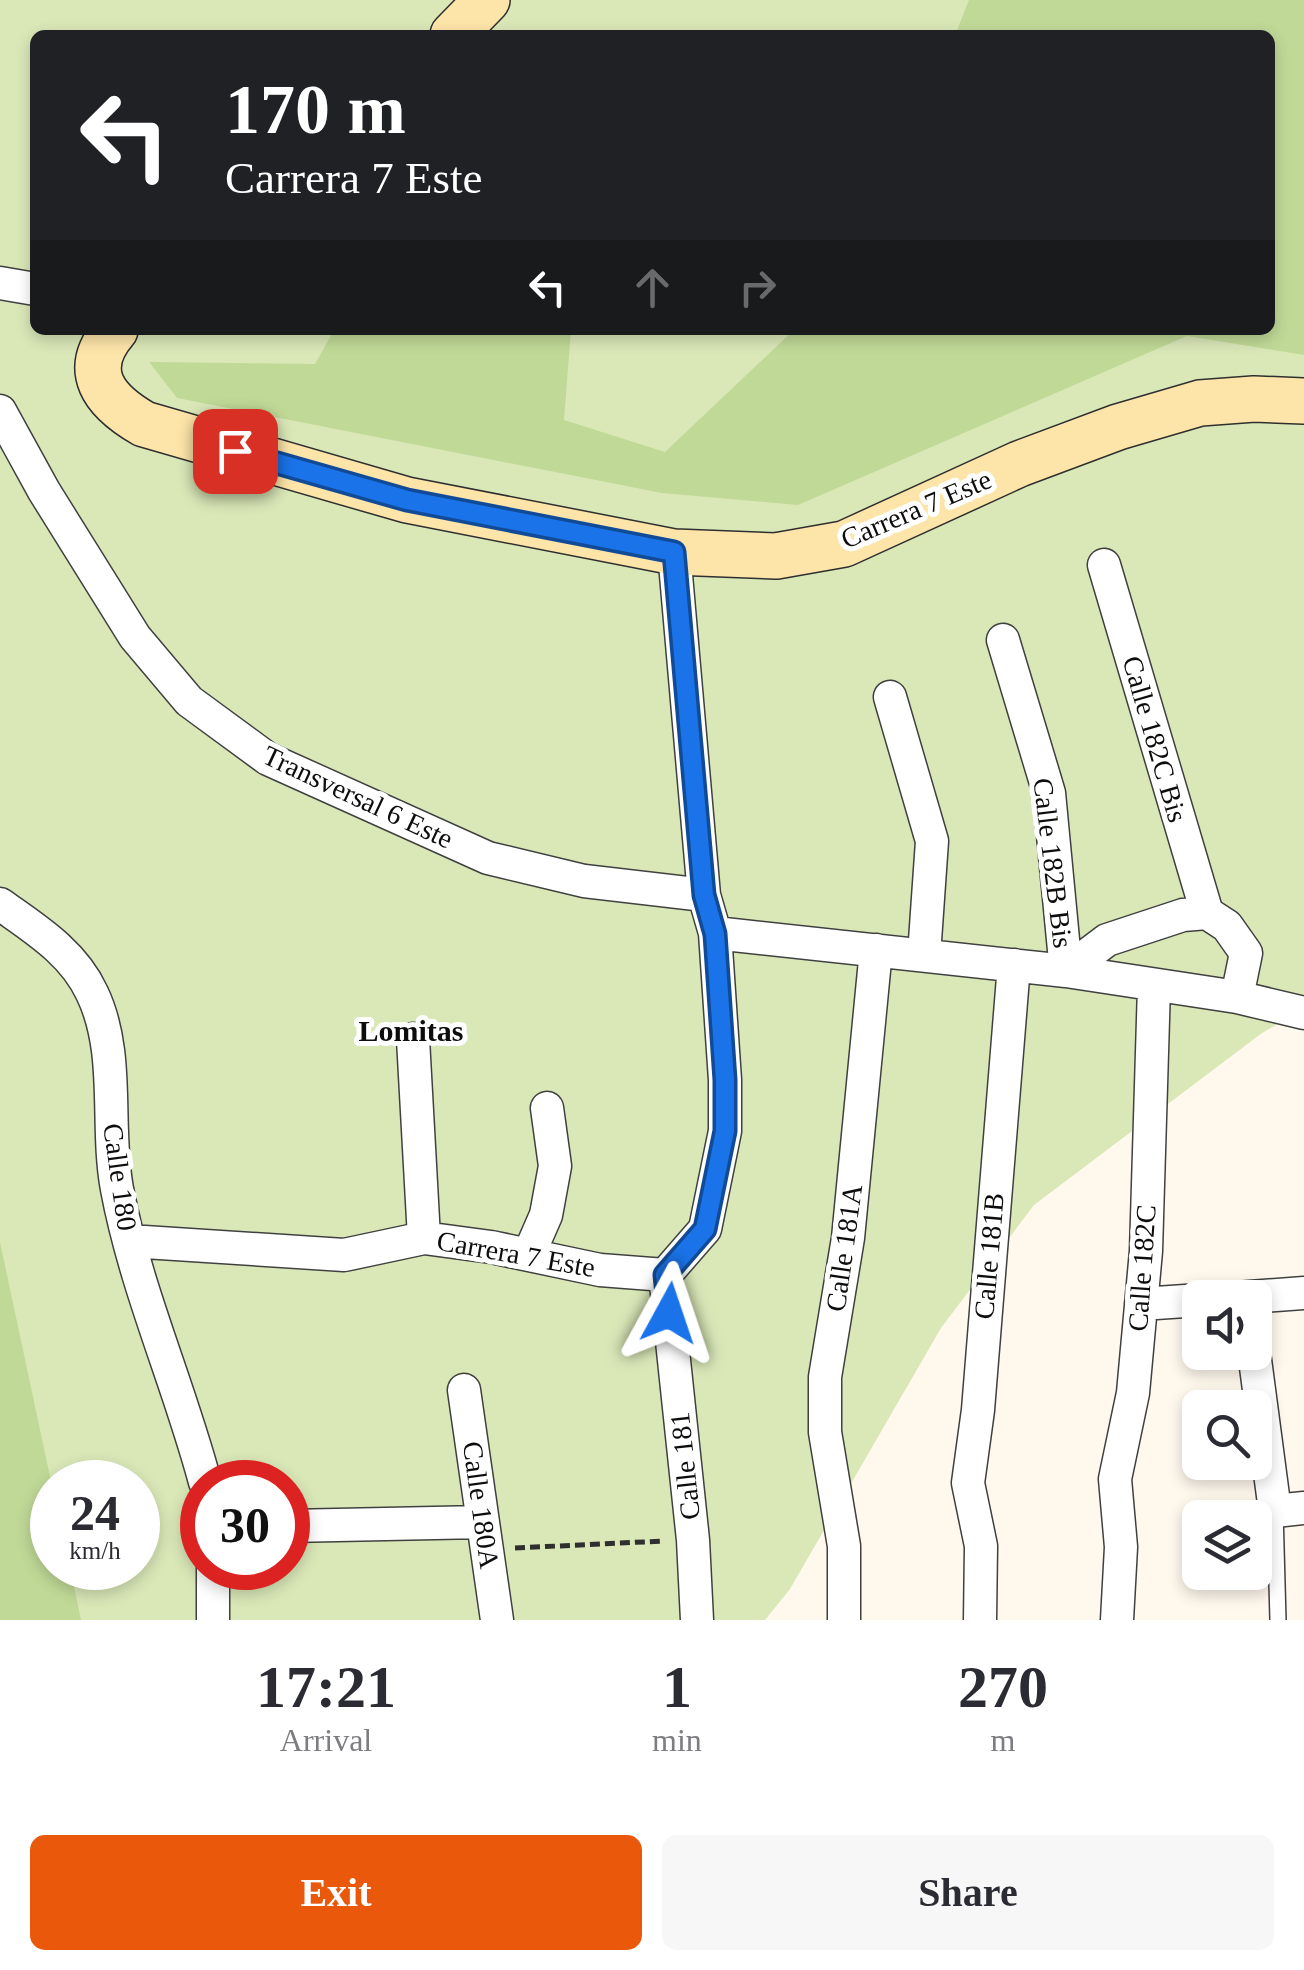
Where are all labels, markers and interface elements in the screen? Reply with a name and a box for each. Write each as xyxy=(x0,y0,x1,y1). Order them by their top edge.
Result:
icon: left xyxy=(60,70,190,200)
text: 170 m xyxy=(225,71,406,148)
text: Carrera 7 Este xyxy=(225,153,482,203)
icon: left xyxy=(520,260,575,315)
icon: ahead xyxy=(625,260,680,315)
icon: right xyxy=(730,260,785,315)
pin xyxy=(193,409,278,494)
icon: arrive xyxy=(208,424,263,479)
street label: Carrera 7 Este xyxy=(836,463,996,555)
street label: Calle 182C Bis xyxy=(1117,652,1193,826)
street label: Transversal 6 Este xyxy=(258,739,458,855)
street label: Calle 182B Bis xyxy=(1027,776,1079,950)
district label: Lomitas xyxy=(359,1014,464,1047)
street label: Calle 180 xyxy=(97,1121,143,1233)
street label: Calle 181A xyxy=(820,1182,868,1314)
street label: Calle 181B xyxy=(968,1192,1010,1320)
street label: Calle 182C xyxy=(1122,1204,1162,1332)
street label: Carrera 7 Este xyxy=(434,1225,598,1283)
position arrow xyxy=(617,1261,721,1365)
map controls xyxy=(1182,1280,1272,1590)
button: sound xyxy=(1182,1280,1272,1370)
button: search xyxy=(1182,1390,1272,1480)
street label: Calle 181 xyxy=(664,1411,706,1521)
street label: Calle 180A xyxy=(457,1439,505,1571)
speed limit sign: 30 xyxy=(180,1460,310,1590)
text: 24 xyxy=(70,1485,120,1541)
button: layers xyxy=(1182,1500,1272,1590)
text: km/h xyxy=(69,1537,121,1564)
text: 17:21 xyxy=(256,1654,396,1720)
text: 1 xyxy=(662,1654,692,1720)
text: 270 xyxy=(958,1654,1048,1720)
text: Arrival xyxy=(280,1722,372,1758)
text: min xyxy=(652,1722,702,1758)
text: m xyxy=(990,1722,1015,1758)
button: Exit xyxy=(30,1835,642,1950)
button: Share xyxy=(662,1835,1274,1950)

